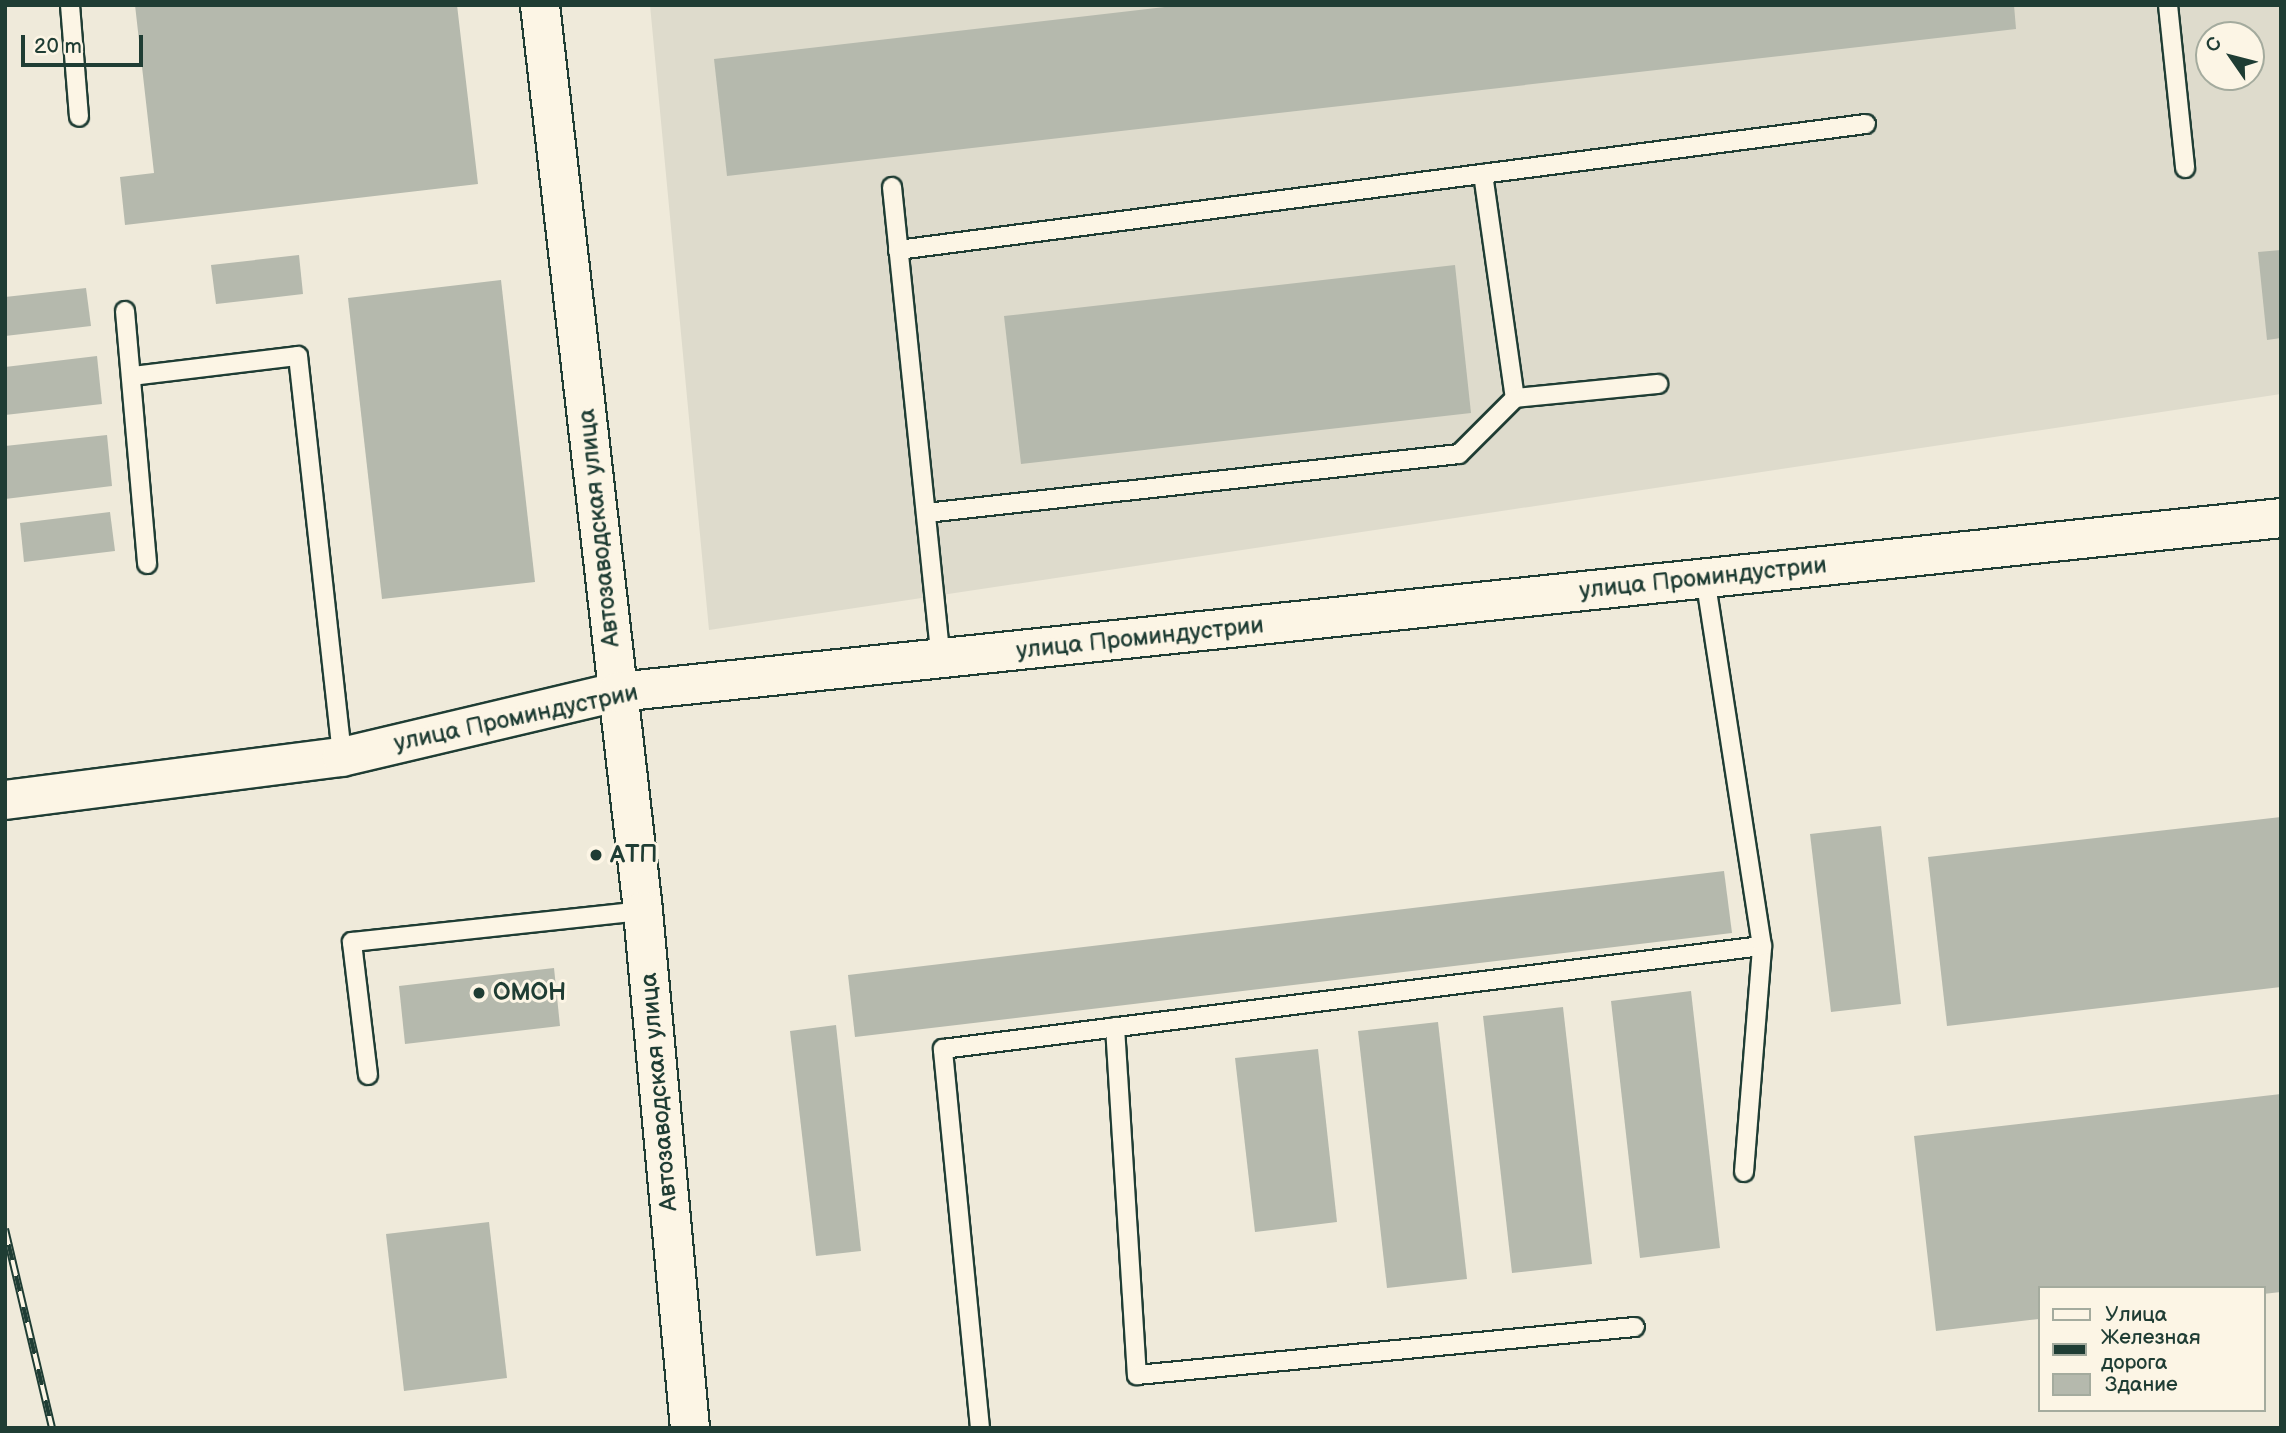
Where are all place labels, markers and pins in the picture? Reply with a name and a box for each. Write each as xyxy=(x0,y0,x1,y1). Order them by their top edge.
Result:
place label: АТП xyxy=(610,841,657,869)
marker: АТП xyxy=(588,847,604,863)
place label: ОМОН xyxy=(493,979,566,1007)
marker: ОМОН xyxy=(471,985,487,1001)

